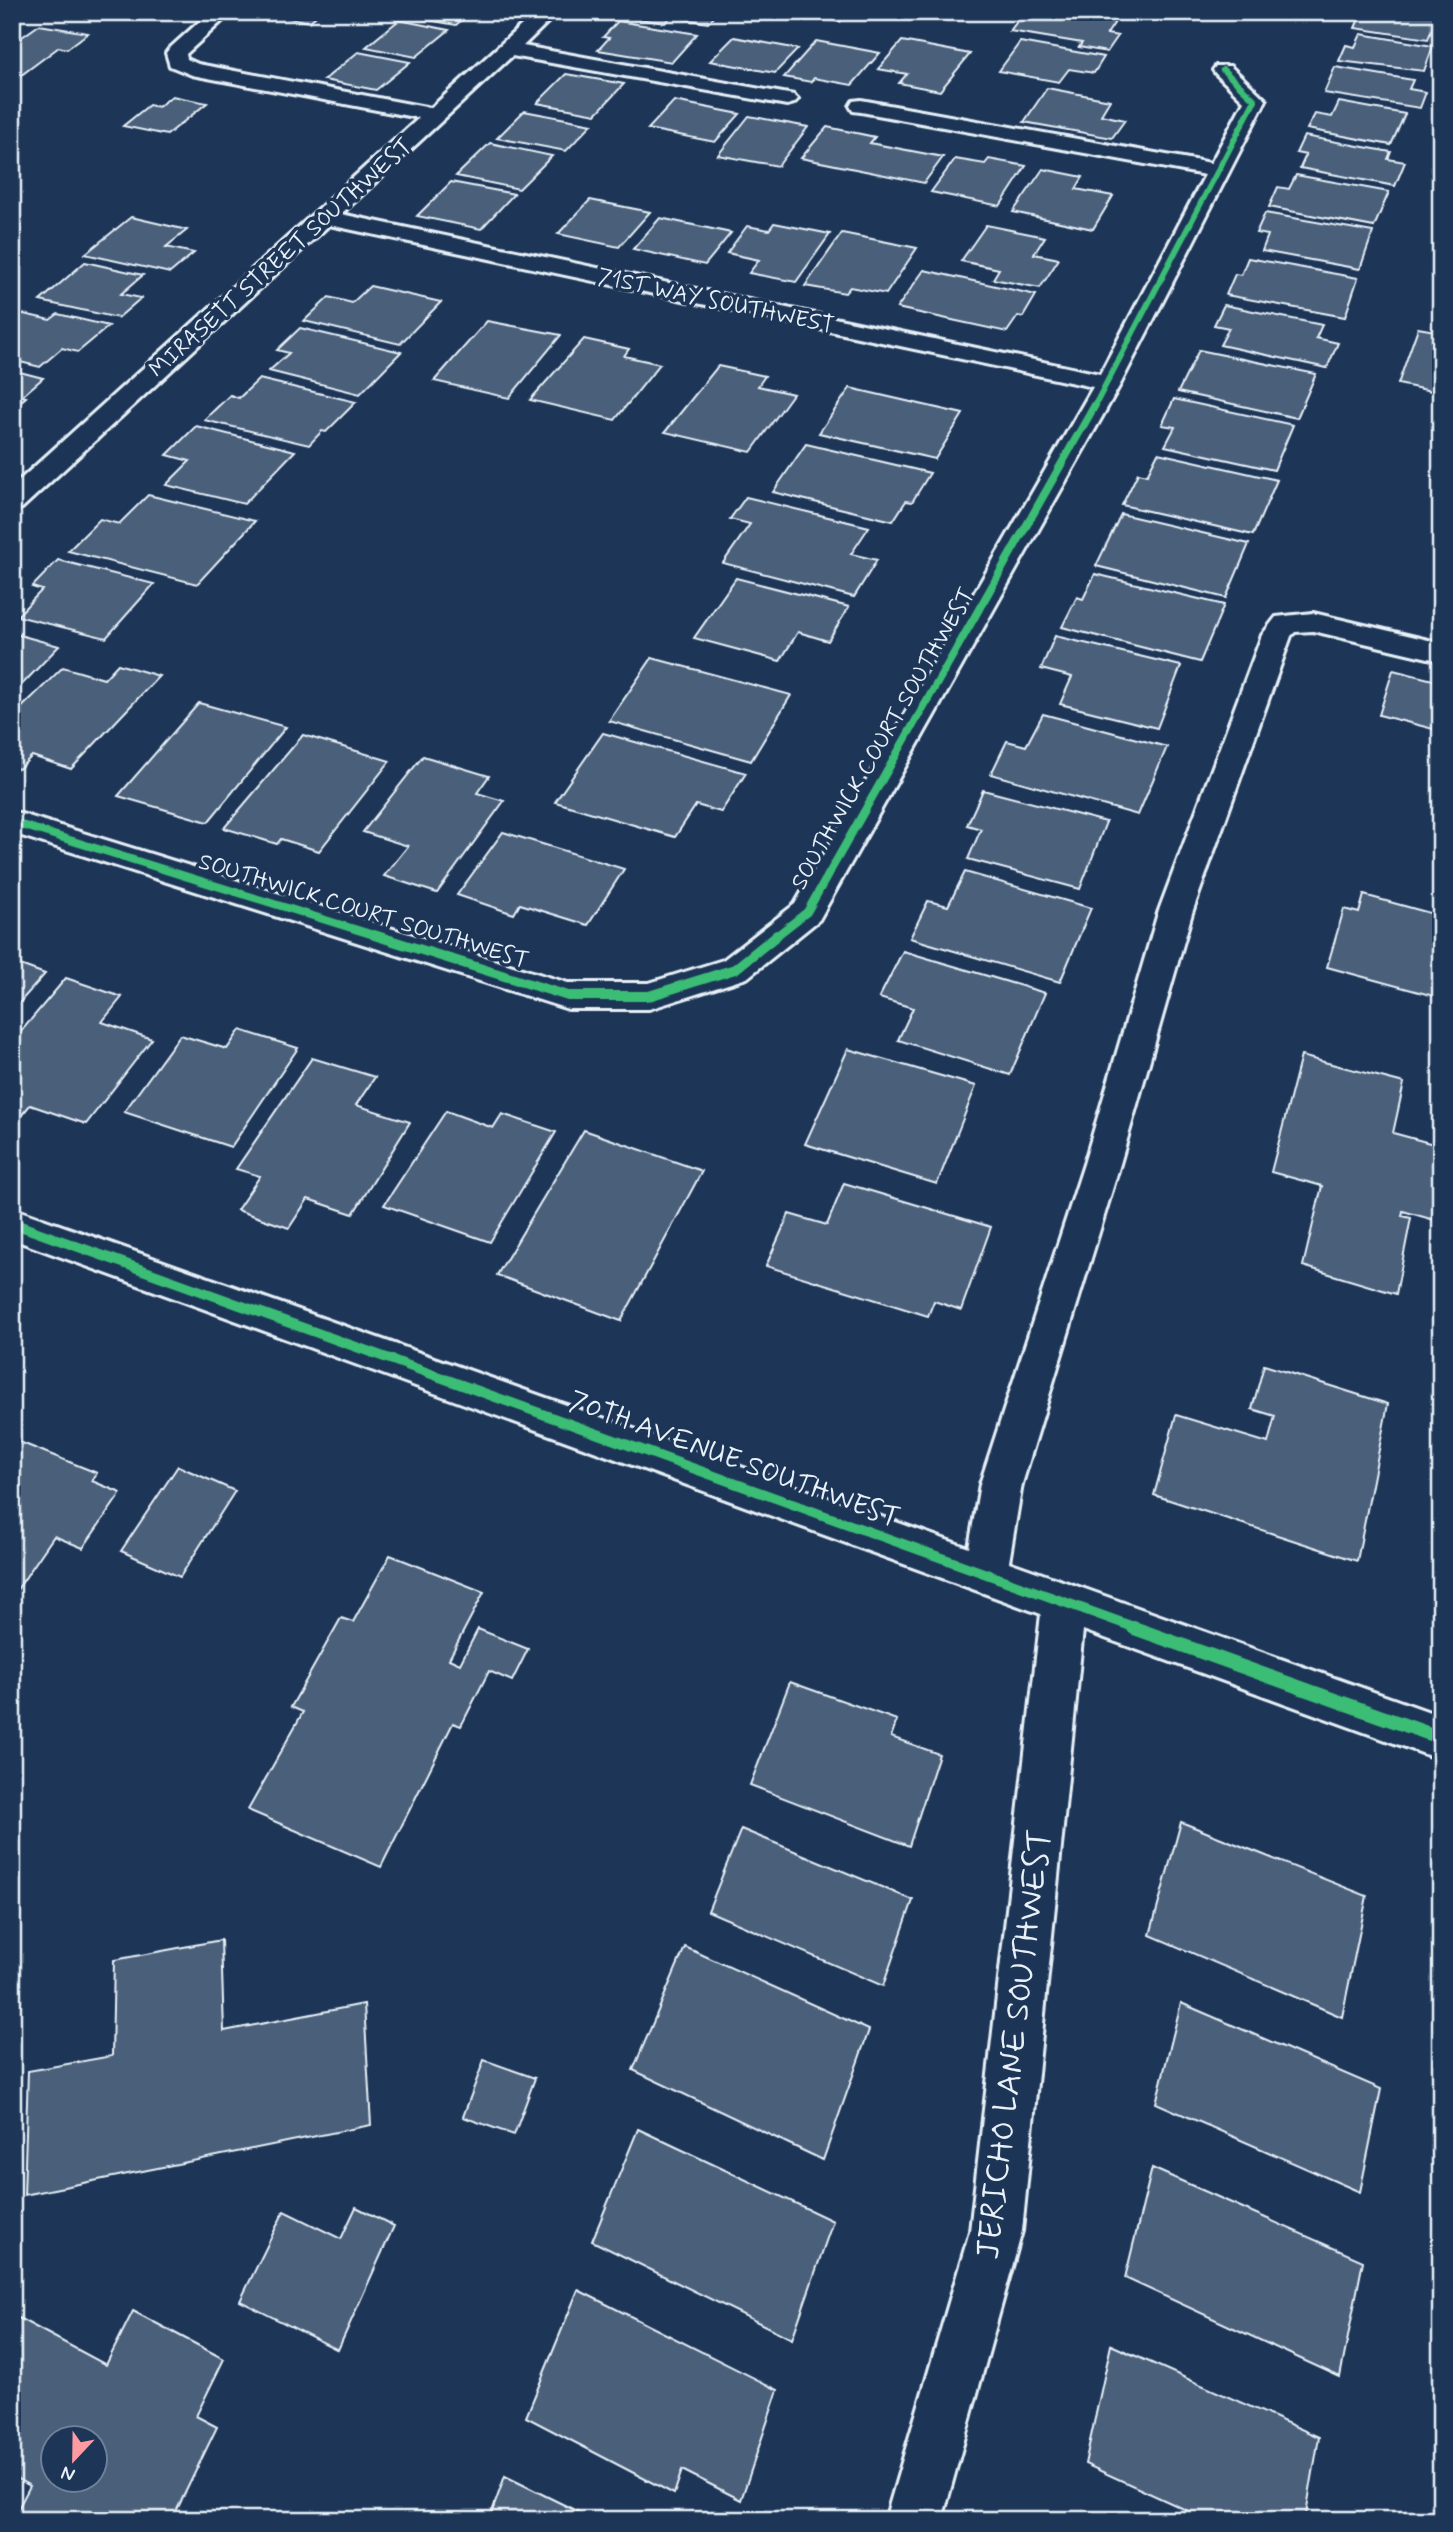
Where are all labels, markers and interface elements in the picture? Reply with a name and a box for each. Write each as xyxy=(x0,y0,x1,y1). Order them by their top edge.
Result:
street label: MIRASETT STREET SOUTHWEST xyxy=(143,132,420,385)
street label: 71ST WAY SOUTHWEST xyxy=(595,262,837,342)
street label: SOUTHWICK COURT SOUTHWEST xyxy=(785,583,983,895)
street label: SOUTHWICK COURT SOUTHWEST xyxy=(195,847,532,977)
street label: 70TH AVENUE SOUTHWEST xyxy=(564,1383,905,1538)
street label: JERICHO LANE SOUTHWEST xyxy=(967,1827,1063,2262)
north arrow xyxy=(38,2424,108,2494)
text: N xyxy=(58,2459,79,2487)

